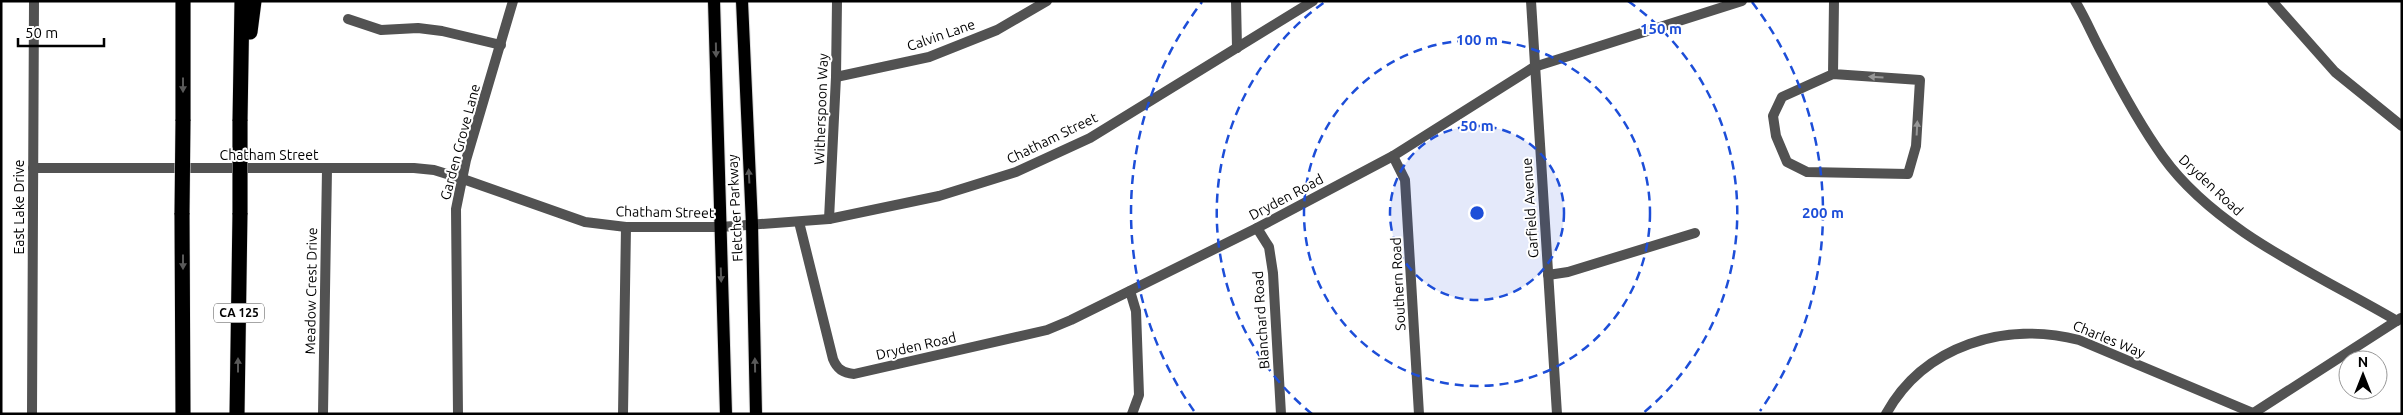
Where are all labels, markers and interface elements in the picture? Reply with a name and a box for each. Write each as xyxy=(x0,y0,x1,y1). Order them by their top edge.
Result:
scale bar xyxy=(18,15,104,47)
street label: Calvin Lane xyxy=(905,16,977,54)
text: 150 m xyxy=(1640,20,1682,37)
text: 50 m xyxy=(25,24,58,41)
text: 100 m xyxy=(1456,31,1498,48)
one-way arrow xyxy=(712,42,720,58)
street label: Witherspoon Way xyxy=(811,53,831,165)
one-way arrow xyxy=(1868,73,1884,81)
one-way arrow xyxy=(179,77,187,93)
street label: Garden Grove Lane xyxy=(437,82,483,202)
street label: Chatham Street xyxy=(1004,109,1100,167)
text: 50 m xyxy=(1460,117,1494,134)
one-way arrow xyxy=(1914,119,1922,135)
street label: Chatham Street xyxy=(220,147,319,163)
street label: Dryden Road xyxy=(2176,151,2246,219)
street label: Fletcher Parkway xyxy=(724,154,746,262)
street label: Garfield Avenue xyxy=(1519,157,1541,259)
street label: East Lake Drive xyxy=(11,159,27,255)
one-way arrow xyxy=(745,168,753,184)
street label: Dryden Road xyxy=(1246,171,1326,223)
street label: Chatham Street xyxy=(615,203,715,221)
centre of rings xyxy=(1468,204,1486,222)
text: 200 m xyxy=(1802,204,1844,221)
street label: Meadow Crest Drive xyxy=(302,227,320,355)
street label: Southern Road xyxy=(1388,237,1408,331)
one-way arrow xyxy=(179,254,187,270)
one-way arrow xyxy=(718,268,726,284)
street label: Blanchard Road xyxy=(1250,270,1272,370)
road number: CA 125 xyxy=(214,304,264,322)
street label: Charles Way xyxy=(2071,317,2148,361)
street label: Dryden Road xyxy=(874,329,958,363)
north arrow xyxy=(2338,350,2388,400)
text: N xyxy=(2358,354,2368,370)
one-way arrow xyxy=(235,357,243,373)
one-way arrow xyxy=(751,357,759,373)

